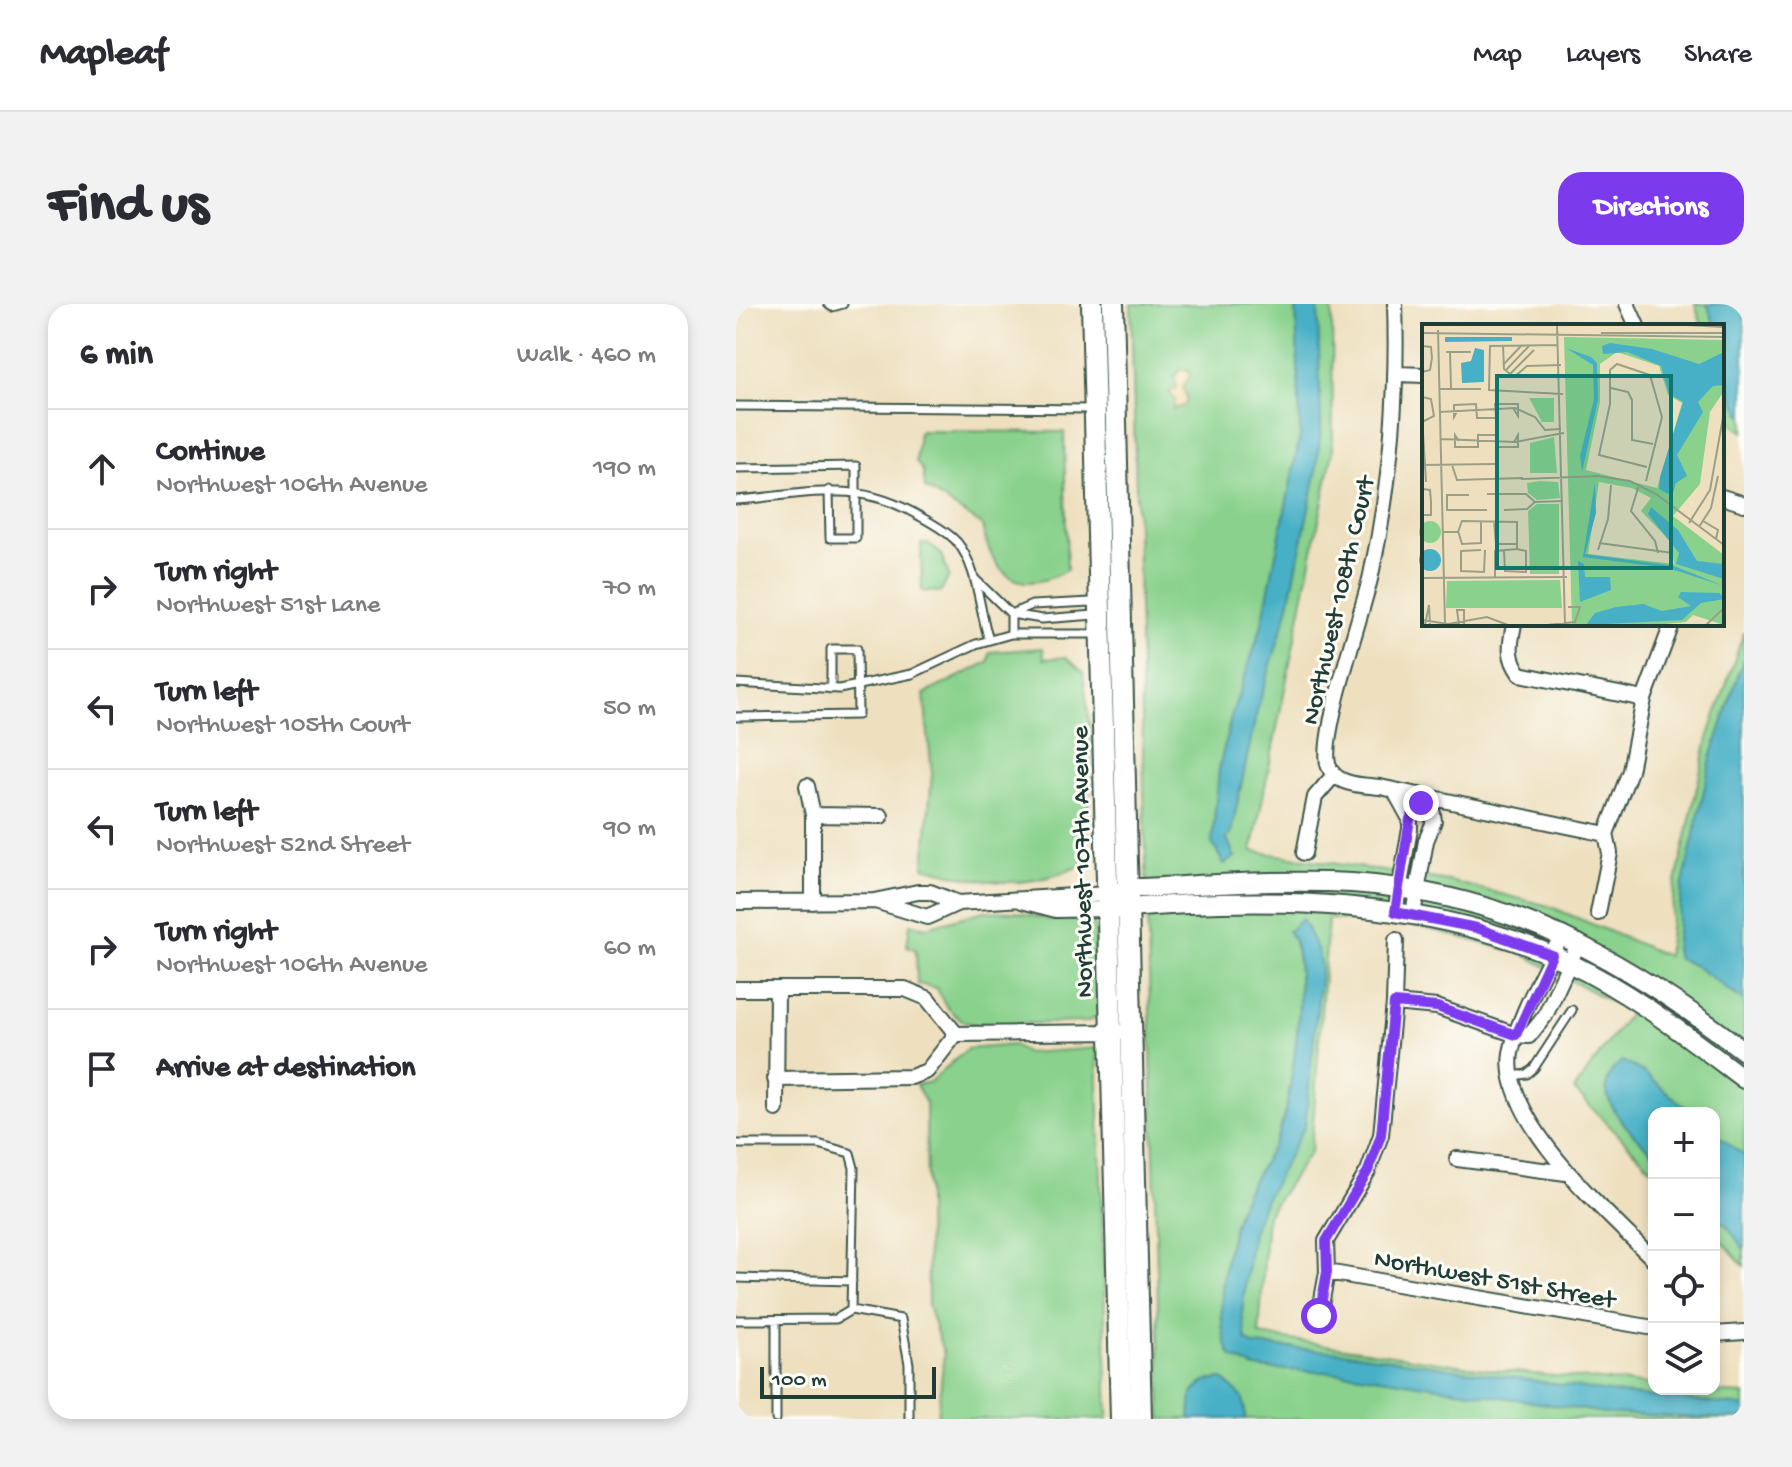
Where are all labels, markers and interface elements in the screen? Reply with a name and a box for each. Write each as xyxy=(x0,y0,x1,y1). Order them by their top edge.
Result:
text: Mapleaf xyxy=(40,33,167,77)
text: Map xyxy=(1473,39,1522,72)
text: Layers xyxy=(1566,39,1640,72)
text: Share xyxy=(1684,39,1752,72)
button: Directions xyxy=(1558,172,1744,245)
text: Find us xyxy=(48,175,208,241)
inset map xyxy=(1422,324,1724,626)
text: 6 min xyxy=(80,336,153,376)
text: Walk · 460 m xyxy=(517,341,656,372)
text: Continue xyxy=(156,436,265,471)
icon: ahead xyxy=(80,447,124,491)
text: 190 m xyxy=(593,454,656,485)
text: Northwest 106th Avenue xyxy=(156,471,428,502)
street label: Northwest 108th Court xyxy=(1297,471,1385,728)
text: Turn right xyxy=(156,556,276,591)
icon: right xyxy=(80,567,124,611)
text: 70 m xyxy=(603,574,656,605)
text: Northwest 51st Lane xyxy=(156,591,380,622)
text: Turn left xyxy=(156,676,257,711)
icon: left xyxy=(80,687,124,731)
text: 50 m xyxy=(603,694,656,725)
text: Northwest 105th Court xyxy=(156,711,409,742)
street label: Northwest 107th Avenue xyxy=(1067,725,1102,998)
route end xyxy=(1403,785,1439,821)
text: Turn left xyxy=(156,796,257,831)
icon: left xyxy=(80,807,124,851)
text: 90 m xyxy=(604,814,656,845)
text: Northwest 52nd Street xyxy=(156,831,410,862)
text: Turn right xyxy=(156,916,276,951)
icon: right xyxy=(80,927,124,971)
text: 60 m xyxy=(603,934,656,965)
text: Northwest 106th Avenue xyxy=(156,951,428,982)
icon: arrive xyxy=(80,1047,124,1091)
text: Arrive at destination xyxy=(156,1052,416,1087)
map controls xyxy=(1648,1107,1720,1395)
button: + xyxy=(1648,1107,1720,1179)
button: − xyxy=(1648,1179,1720,1251)
street label: Northwest 51st Street xyxy=(1371,1245,1619,1318)
button: locate xyxy=(1648,1251,1720,1323)
route start xyxy=(1301,1298,1337,1334)
button: layers xyxy=(1648,1323,1720,1395)
scale bar xyxy=(760,1363,936,1399)
text: 100 m xyxy=(772,1368,827,1394)

